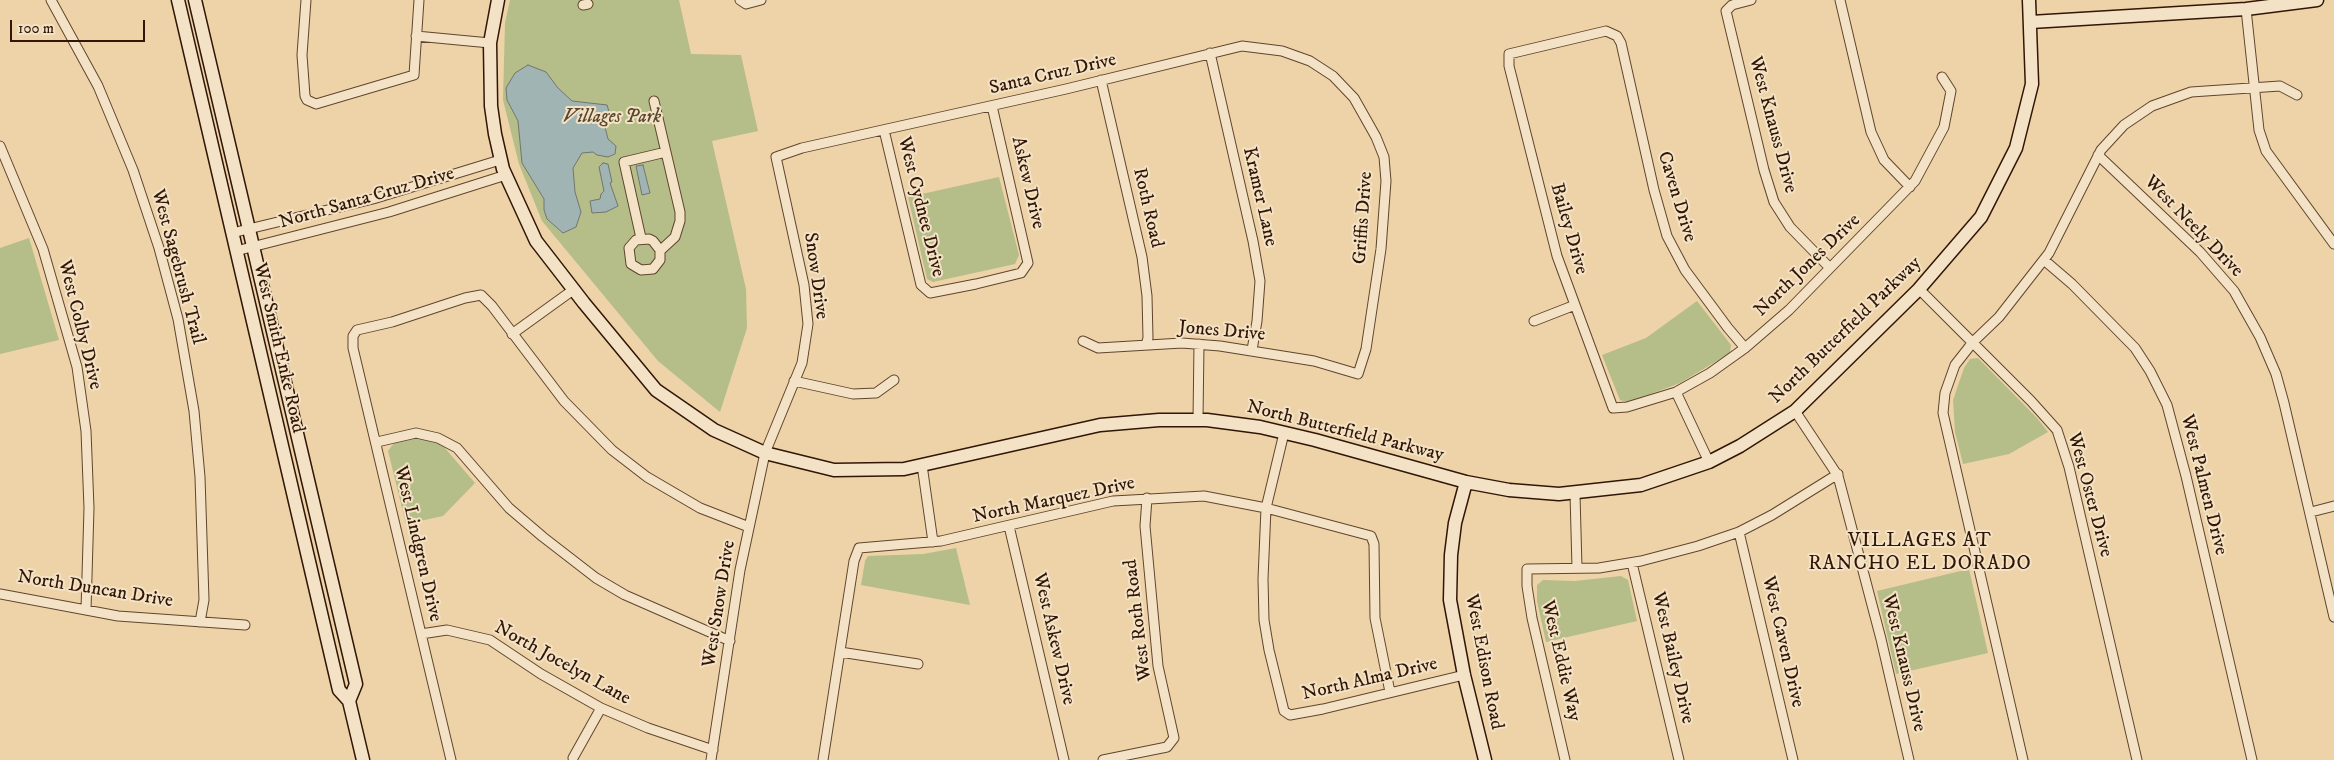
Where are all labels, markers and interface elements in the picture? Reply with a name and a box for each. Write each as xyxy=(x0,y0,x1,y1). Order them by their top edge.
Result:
scale bar xyxy=(12,10,148,42)
text: 100 m xyxy=(18,19,54,38)
street label: Santa Cruz Drive xyxy=(987,49,1119,101)
street label: West Knauss Drive xyxy=(1743,54,1801,196)
park label: Villages Park xyxy=(563,107,661,129)
street label: West Cydnee Drive xyxy=(892,135,948,279)
street label: Askew Drive xyxy=(1005,135,1049,231)
street label: Kramer Lane xyxy=(1237,145,1281,249)
street label: Caven Drive xyxy=(1651,149,1701,245)
street label: North Santa Cruz Drive xyxy=(277,163,457,235)
street label: Roth Road xyxy=(1127,166,1167,250)
street label: Griffis Drive xyxy=(1349,171,1379,265)
street label: West Neely Drive xyxy=(2139,171,2247,283)
street label: Bailey Drive xyxy=(1544,181,1592,277)
street label: West Sagebrush Trail xyxy=(145,187,209,347)
street label: North Jones Drive xyxy=(1750,210,1866,322)
street label: Snow Drive xyxy=(798,231,832,321)
street label: North Butterfield Parkway xyxy=(1765,253,1927,409)
street label: West Colby Drive xyxy=(52,258,106,392)
street label: West Smith Enke Road xyxy=(247,261,309,435)
street label: Jones Drive xyxy=(1178,317,1266,347)
street label: North Butterfield Parkway xyxy=(1244,396,1446,468)
street label: West Palmen Drive xyxy=(2175,412,2231,558)
street label: West Oster Drive xyxy=(2061,430,2117,560)
street label: West Lindgren Drive xyxy=(388,464,446,624)
street label: North Marquez Drive xyxy=(971,473,1137,529)
district label: VILLAGES AT RANCHO EL DORADO xyxy=(1806,530,2034,577)
street label: West Snow Drive xyxy=(699,539,741,669)
street label: West Roth Road xyxy=(1120,558,1158,682)
street label: North Duncan Drive xyxy=(16,566,174,614)
street label: West Askew Drive xyxy=(1027,571,1079,707)
street label: West Caven Drive xyxy=(1756,574,1808,710)
street label: West Bailey Drive xyxy=(1646,590,1698,726)
street label: West Edison Road xyxy=(1459,592,1507,732)
street label: West Knauss Drive xyxy=(1876,592,1930,734)
street label: West Eddie Way xyxy=(1535,598,1585,724)
street label: North Jocelyn Lane xyxy=(490,617,634,711)
street label: North Alma Drive xyxy=(1300,653,1440,707)

